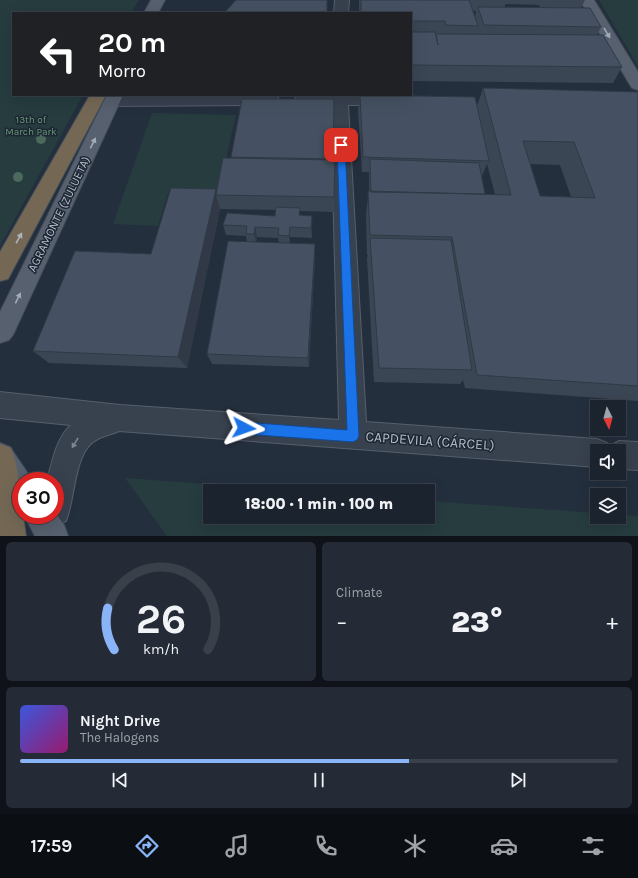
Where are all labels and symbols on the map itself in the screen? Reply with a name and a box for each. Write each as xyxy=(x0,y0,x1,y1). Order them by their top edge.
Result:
one-way arrow xyxy=(604,27,611,39)
park label: 13th of March Park xyxy=(5,114,57,138)
pin xyxy=(324,128,358,162)
one-way arrow xyxy=(90,137,96,149)
street label: AGRAMONTE (ZULUETA) xyxy=(25,154,93,274)
one-way arrow xyxy=(16,232,22,243)
one-way arrow xyxy=(15,293,22,304)
north arrow xyxy=(590,400,626,436)
position arrow xyxy=(223,407,265,449)
street label: CAPDEVILA (CÁRCEL) xyxy=(365,427,495,454)
one-way arrow xyxy=(72,437,79,449)
speed limit sign: 30 xyxy=(12,472,64,524)

